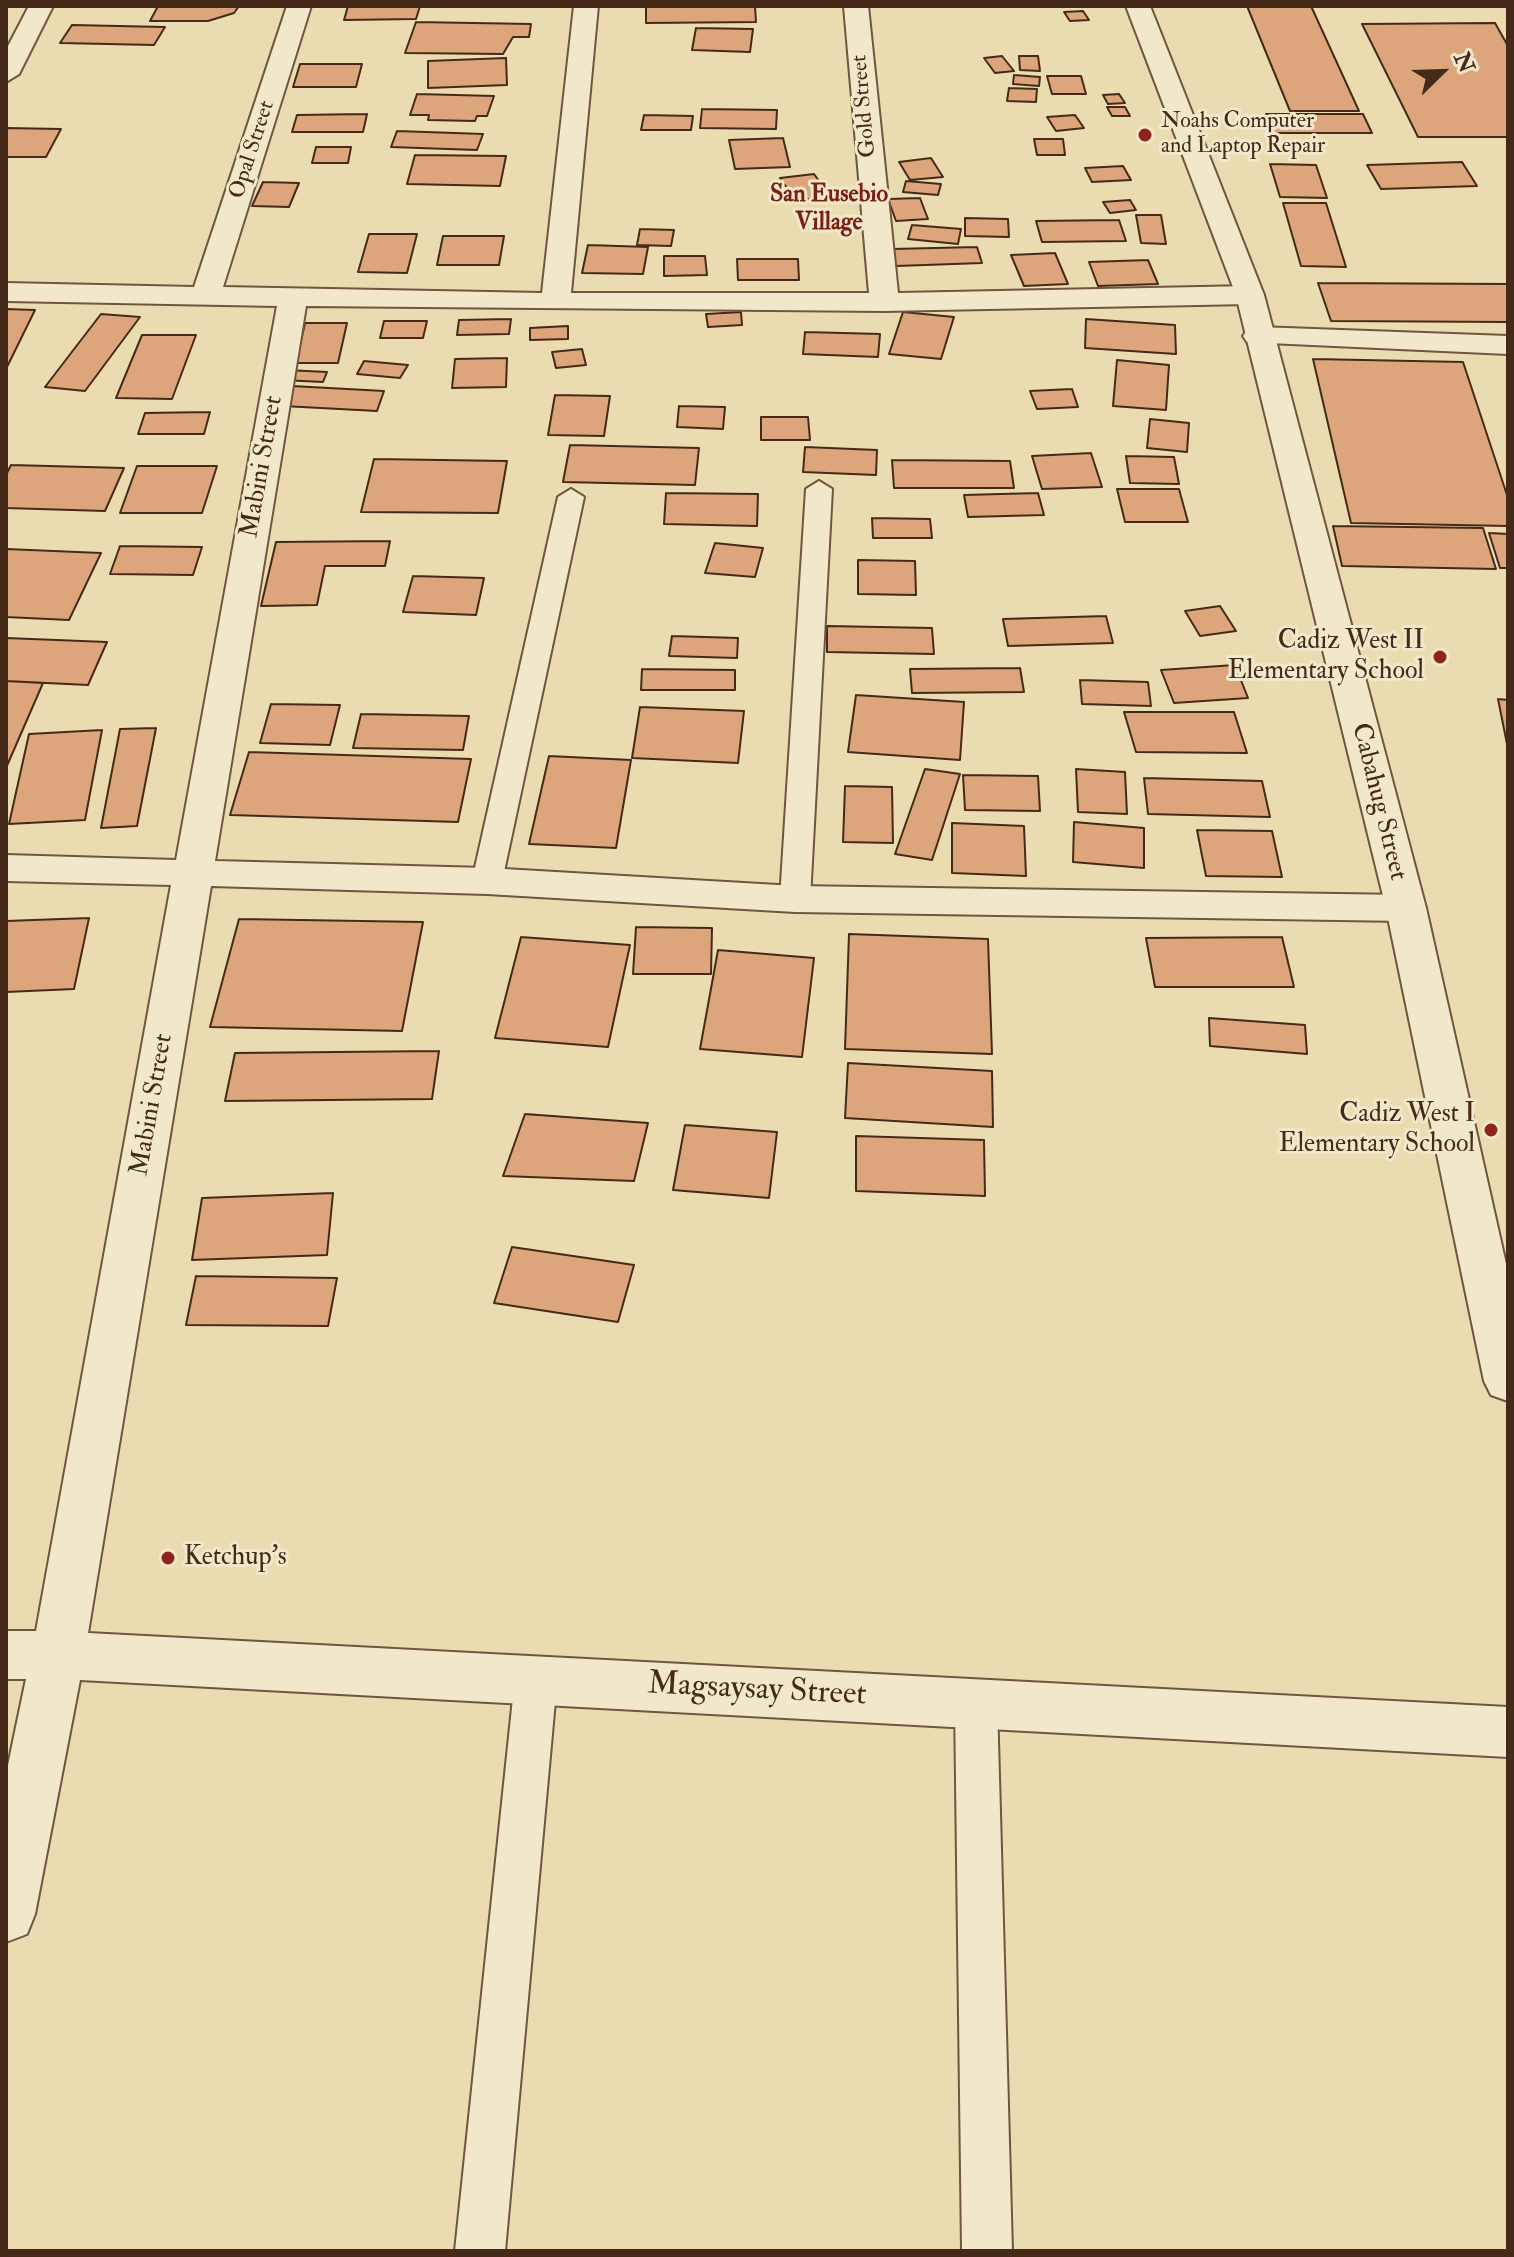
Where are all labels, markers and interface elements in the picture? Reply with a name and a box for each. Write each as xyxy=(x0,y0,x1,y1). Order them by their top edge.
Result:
north arrow xyxy=(1402,32,1482,112)
text: N xyxy=(1447,48,1481,77)
street label: Gold Street xyxy=(847,54,883,158)
street label: Opal Street xyxy=(225,98,281,202)
place label: Noahs Computer and Laptop Repair xyxy=(1161,109,1325,160)
marker: Noahs Computer and Laptop Repair xyxy=(1136,126,1154,144)
district label: San Eusebio Village xyxy=(770,182,888,238)
street label: Mabini Street xyxy=(235,394,291,540)
place label: Cadiz West II Elementary School xyxy=(1228,626,1424,688)
marker: Cadiz West II Elementary School xyxy=(1431,648,1449,666)
street label: Cabahug Street xyxy=(1343,720,1413,884)
street label: Mabini Street xyxy=(125,1032,181,1178)
place label: Cadiz West I Elementary School xyxy=(1279,1099,1475,1160)
marker: Cadiz West I Elementary School xyxy=(1482,1121,1500,1139)
place label: Ketchup's xyxy=(184,1542,287,1574)
marker: Ketchup's xyxy=(159,1549,177,1567)
street label: Magsaysay Street xyxy=(646,1666,868,1716)

